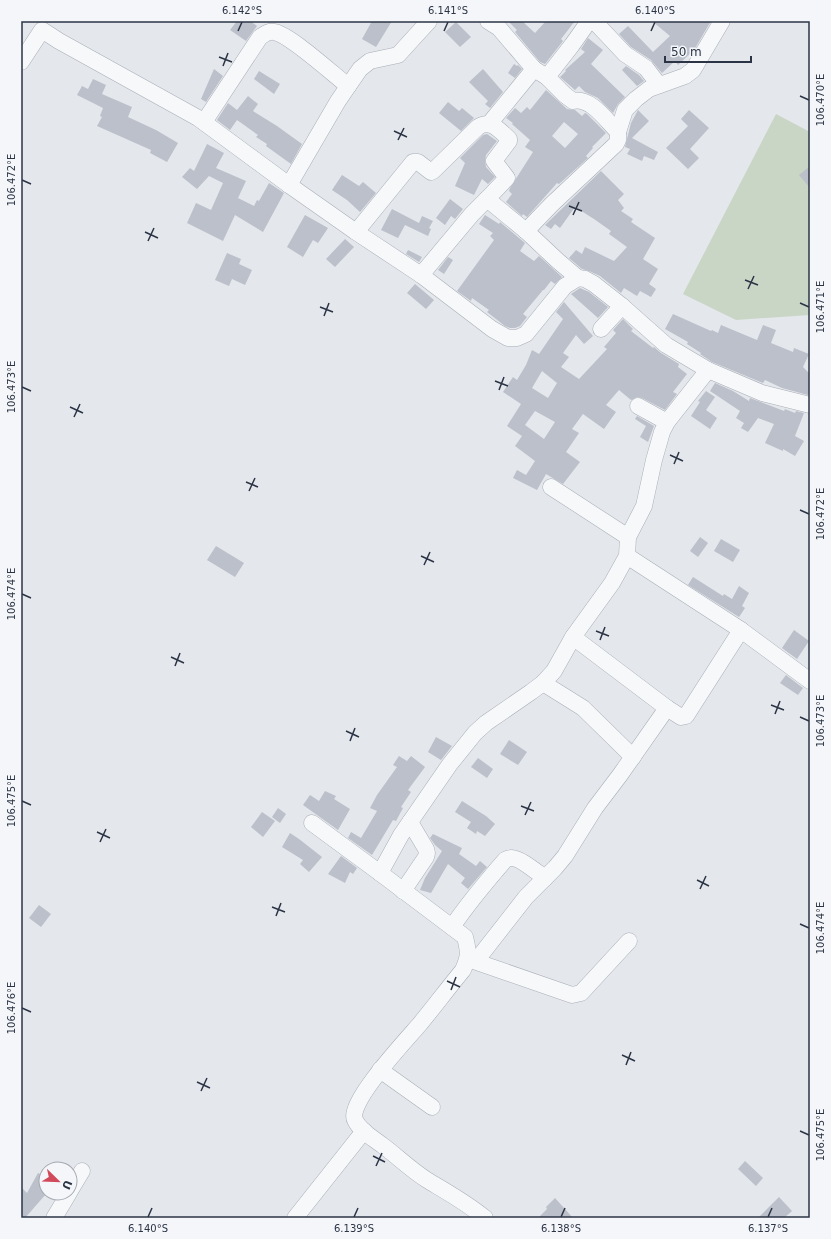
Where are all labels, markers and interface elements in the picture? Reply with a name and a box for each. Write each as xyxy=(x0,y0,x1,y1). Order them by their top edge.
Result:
text: 6.142°S xyxy=(222,5,262,16)
text: 6.141°S xyxy=(428,5,468,16)
text: 6.140°S xyxy=(635,5,675,16)
scale bar xyxy=(665,38,751,64)
text: 50 m xyxy=(671,45,702,59)
text: 106.470°E xyxy=(815,74,826,126)
text: 106.472°E xyxy=(6,154,17,206)
text: 106.471°E xyxy=(815,281,826,333)
text: 106.473°E xyxy=(6,361,17,413)
text: 106.472°E xyxy=(815,488,826,540)
text: 106.474°E xyxy=(6,568,17,620)
text: 106.473°E xyxy=(815,695,826,747)
text: 106.475°E xyxy=(6,775,17,827)
text: 106.474°E xyxy=(815,902,826,954)
text: 106.476°E xyxy=(6,982,17,1034)
text: 106.475°E xyxy=(815,1109,826,1161)
north arrow xyxy=(38,1161,78,1201)
text: U xyxy=(59,1178,74,1191)
text: 6.140°S xyxy=(128,1223,168,1234)
text: 6.139°S xyxy=(334,1223,374,1234)
text: 6.138°S xyxy=(541,1223,581,1234)
text: 6.137°S xyxy=(748,1223,788,1234)

